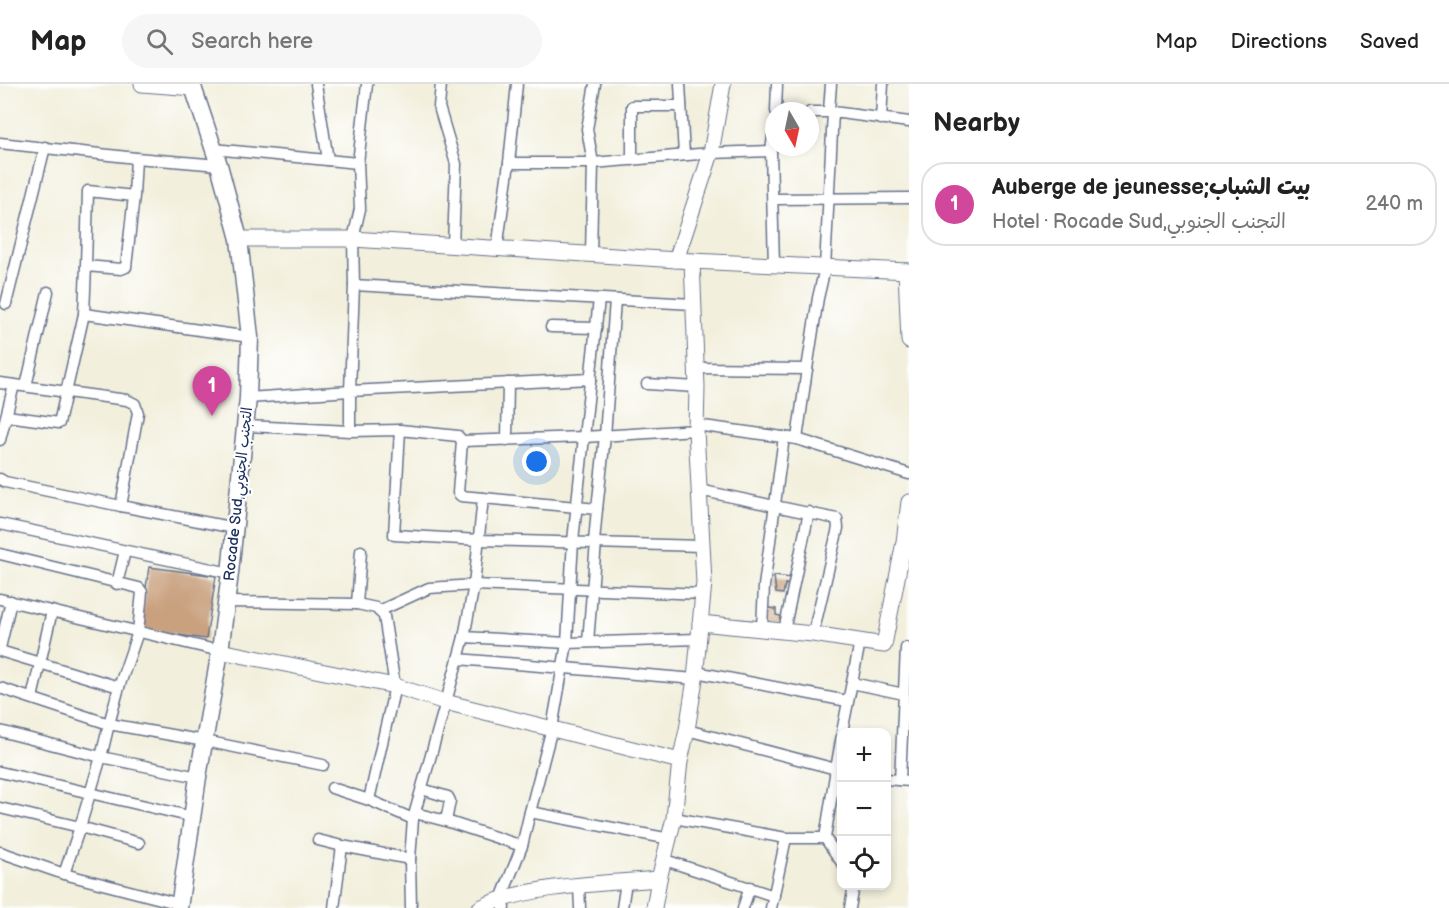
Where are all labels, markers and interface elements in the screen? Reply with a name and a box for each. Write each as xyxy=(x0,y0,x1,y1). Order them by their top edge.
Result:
search box xyxy=(122,14,542,68)
text: Map xyxy=(30,25,86,58)
icon: search xyxy=(143,25,176,58)
text: Search here xyxy=(191,28,313,55)
text: Map xyxy=(1155,29,1198,54)
text: Directions xyxy=(1231,29,1327,54)
text: Saved xyxy=(1360,29,1419,54)
north arrow xyxy=(765,102,819,156)
text: Nearby xyxy=(933,108,1020,139)
text: Auberge de jeunesse;بيت الشباب xyxy=(992,174,1310,201)
text: 1 xyxy=(950,192,959,216)
text: 240 m xyxy=(1366,192,1423,216)
text: Hotel · Rocade Sud,التجنب الجنوبي xyxy=(992,210,1286,234)
pin: 1 xyxy=(192,366,232,416)
street label: Rocade Sud,التجنب الجنوبي xyxy=(220,406,260,582)
your location xyxy=(522,447,551,476)
map controls xyxy=(837,728,891,890)
button: + xyxy=(837,728,891,782)
button: − xyxy=(837,782,891,836)
button: locate xyxy=(837,836,891,890)

